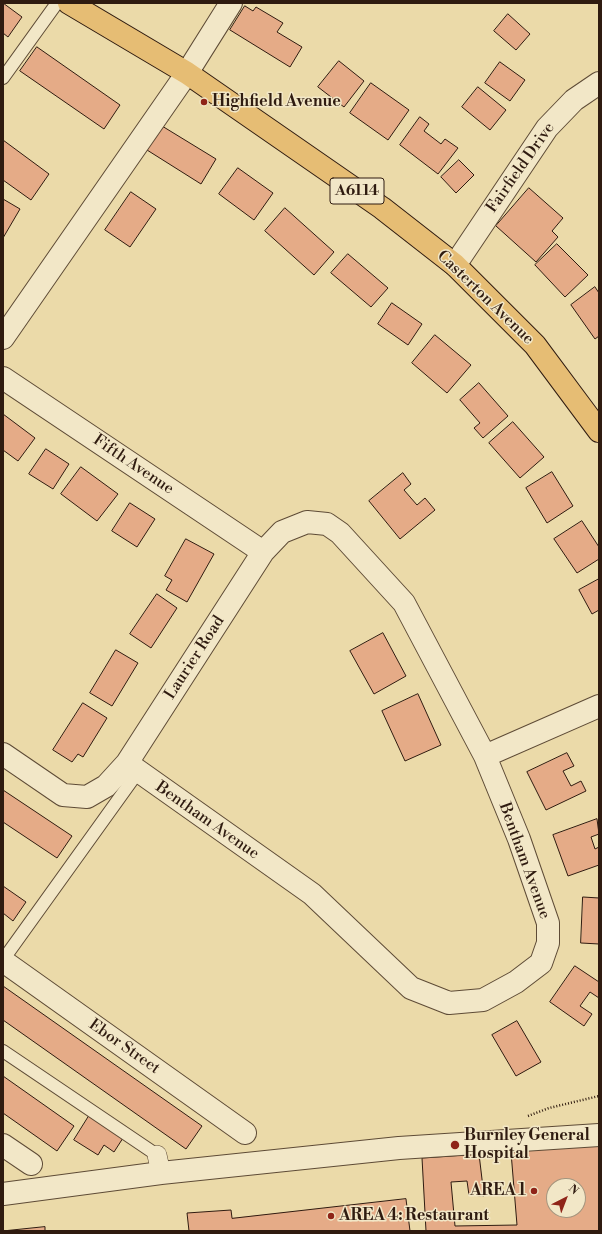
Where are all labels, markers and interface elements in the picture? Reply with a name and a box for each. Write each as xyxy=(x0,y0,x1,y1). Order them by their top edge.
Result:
place label: Highfield Avenue xyxy=(212,92,341,112)
marker: Highfield Avenue xyxy=(199,97,209,107)
street label: Fairfield Drive xyxy=(483,119,559,217)
road number: A6114 xyxy=(330,178,384,204)
street label: Casterton Avenue xyxy=(433,247,537,349)
street label: Fifth Avenue xyxy=(89,431,177,499)
street label: Laurier Road xyxy=(161,613,229,703)
street label: Bentham Avenue xyxy=(151,778,263,864)
street label: Bentham Avenue xyxy=(494,800,554,922)
street label: Ebor Street xyxy=(85,1015,163,1079)
place label: Burnley General Hospital xyxy=(464,1126,590,1164)
marker: Burnley General Hospital xyxy=(449,1139,461,1151)
north arrow xyxy=(546,1178,586,1218)
place label: AREA 1 xyxy=(470,1181,526,1201)
text: N xyxy=(565,1182,581,1198)
marker: AREA 1 xyxy=(529,1186,539,1196)
place label: AREA 4: Restaurant xyxy=(339,1206,489,1226)
marker: AREA 4: Restaurant xyxy=(326,1211,336,1221)

